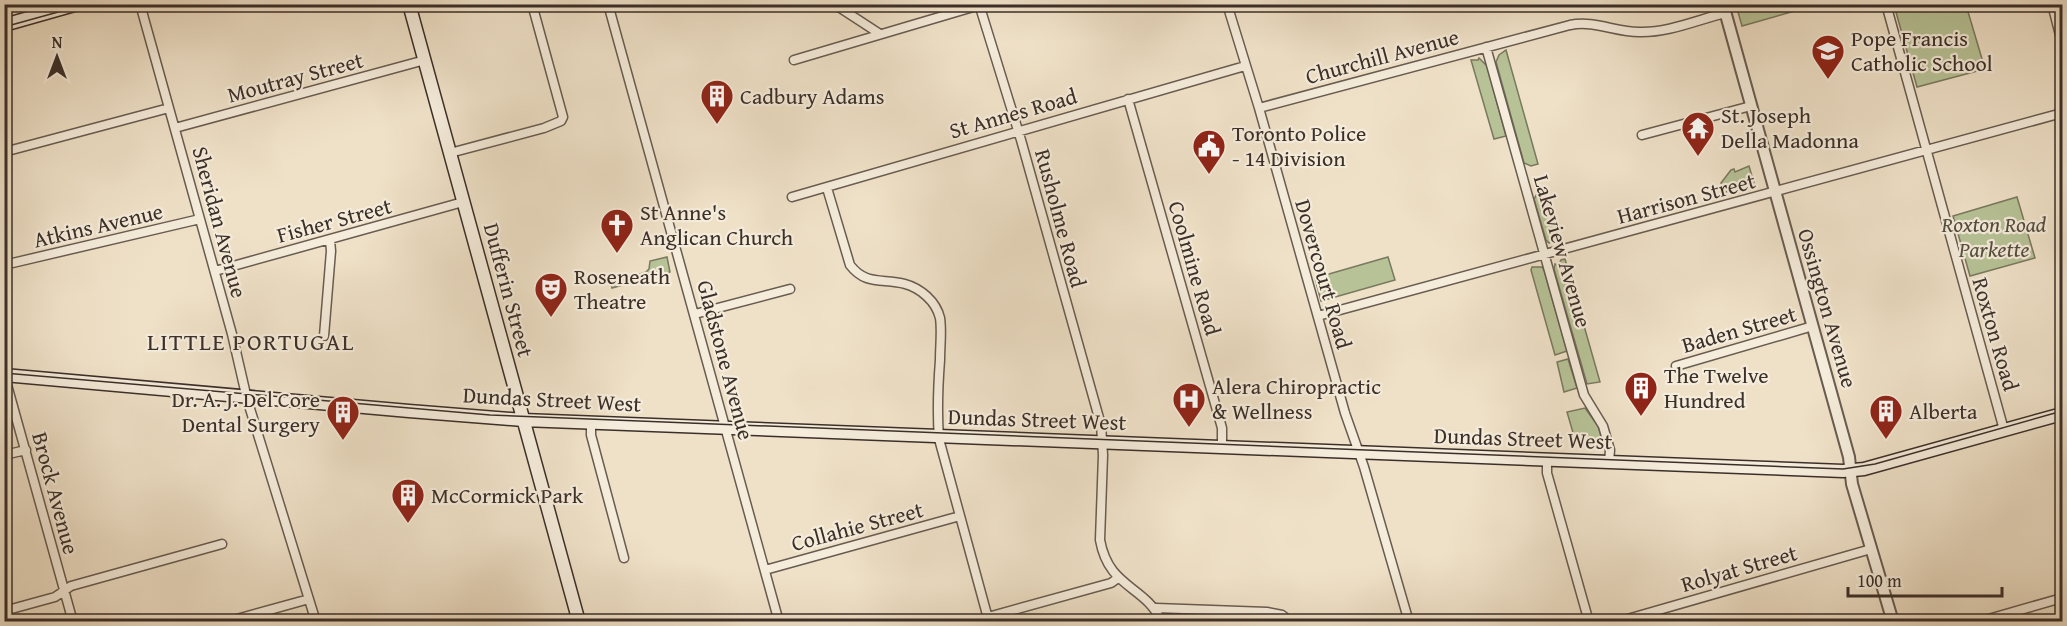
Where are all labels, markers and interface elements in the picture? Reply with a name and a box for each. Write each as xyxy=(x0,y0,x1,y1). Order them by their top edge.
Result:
street label: Churchill Avenue xyxy=(1302,20,1462,92)
place label: Pope Francis Catholic School xyxy=(1851,22,1993,79)
north arrow xyxy=(27,27,87,87)
text: N xyxy=(52,30,63,54)
school or university icon: Pope Francis Catholic School xyxy=(1810,33,1846,80)
street label: Moutray Street xyxy=(223,43,367,111)
building icon: Cadbury Adams xyxy=(699,78,735,125)
street label: St Annes Road xyxy=(945,79,1081,146)
place label: Cadbury Adams xyxy=(740,80,884,112)
place label: St. Joseph Della Madonna xyxy=(1721,99,1859,156)
temple icon: St. Joseph Della Madonna xyxy=(1680,110,1716,157)
place label: Toronto Police - 14 Division xyxy=(1232,117,1366,174)
public building icon: Toronto Police - 14 Division xyxy=(1191,128,1227,175)
street label: Sheridan Avenue xyxy=(184,143,256,301)
street label: Rusholme Road xyxy=(1027,145,1095,291)
street label: Harrison Street xyxy=(1613,164,1759,232)
street label: Lakeview Avenue xyxy=(1526,171,1600,331)
street label: Fisher Street xyxy=(273,189,395,251)
street label: Atkins Avenue xyxy=(30,195,166,255)
street label: Dovercourt Road xyxy=(1287,195,1361,353)
place label: St Anne's Anglican Church xyxy=(640,196,794,253)
street label: Coolmine Road xyxy=(1161,197,1230,339)
church icon: St Anne's Anglican Church xyxy=(599,207,635,254)
park label: Roxton Road Parkette xyxy=(1941,208,2047,265)
street label: Dufferin Street xyxy=(476,219,542,361)
street label: Ossington Avenue xyxy=(1790,225,1866,391)
place label: Roseneath Theatre xyxy=(574,260,671,317)
theatre icon: Roseneath Theatre xyxy=(533,271,569,318)
street label: Roxton Road xyxy=(1965,273,2028,395)
street label: Gladstone Avenue xyxy=(689,277,763,443)
street label: Baden Street xyxy=(1678,297,1800,361)
district label: LITTLE PORTUGAL xyxy=(147,324,355,359)
place label: The Twelve Hundred xyxy=(1664,359,1769,416)
place label: Alera Chiropractic & Wellness xyxy=(1212,370,1381,427)
building icon: The Twelve Hundred xyxy=(1623,370,1659,417)
street label: Dundas Street West xyxy=(462,378,642,420)
hospital icon: Alera Chiropractic & Wellness xyxy=(1171,381,1207,428)
place label: Dr. A. J. Del Core Dental Surgery xyxy=(171,383,320,440)
building icon: Alberta xyxy=(1868,393,1904,440)
building icon: Dr. A. J. Del Core Dental Surgery xyxy=(325,394,361,441)
place label: Alberta xyxy=(1909,395,1978,427)
street label: Dundas Street West xyxy=(947,400,1127,438)
street label: Dundas Street West xyxy=(1433,419,1613,457)
street label: Brock Avenue xyxy=(24,428,88,558)
building icon: McCormick Park xyxy=(390,477,426,524)
place label: McCormick Park xyxy=(431,479,584,511)
street label: Collahie Street xyxy=(788,493,927,559)
street label: Rolyat Street xyxy=(1677,536,1801,600)
scale bar xyxy=(1848,560,2002,598)
text: 100 m xyxy=(1857,567,1902,594)

